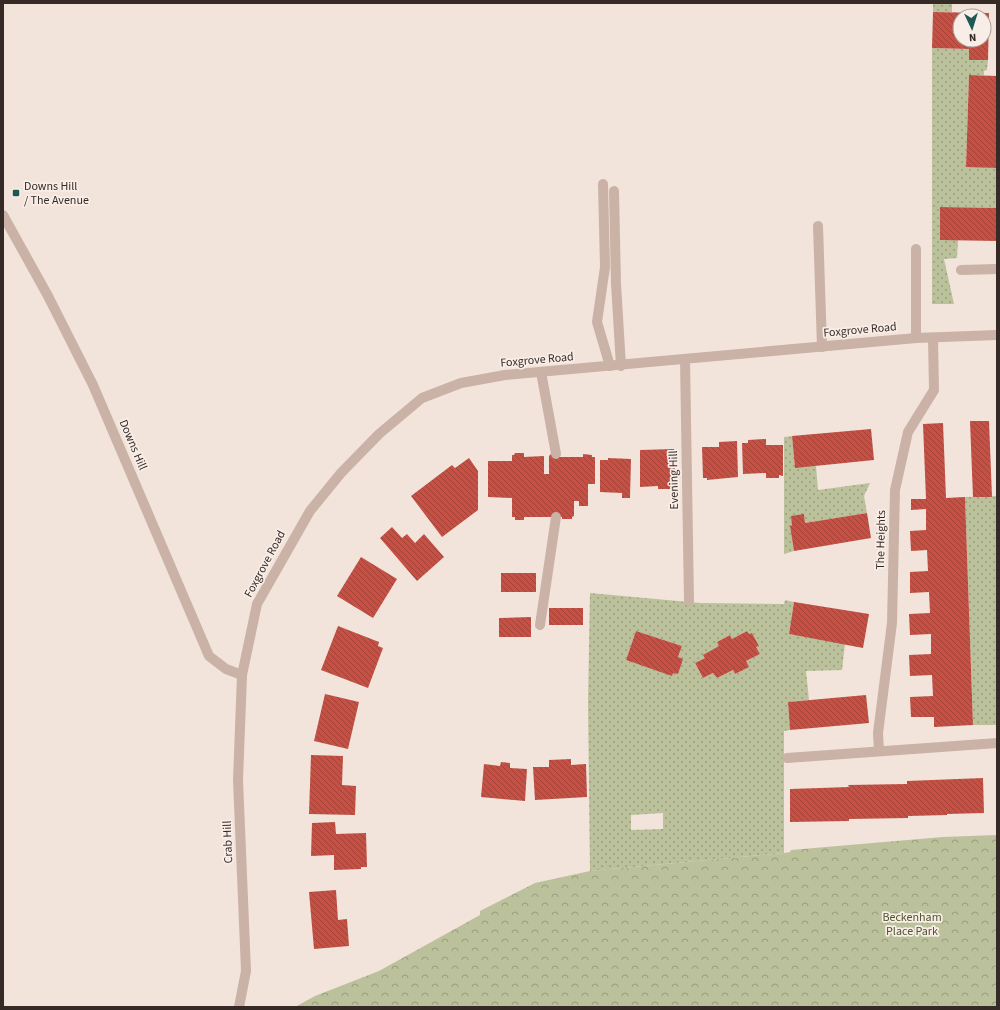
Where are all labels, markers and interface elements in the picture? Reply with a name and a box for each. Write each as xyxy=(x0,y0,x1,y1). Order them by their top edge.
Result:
north arrow xyxy=(952,8,992,48)
text: N xyxy=(968,30,977,45)
place label: Downs Hill / The Avenue xyxy=(24,178,89,209)
marker: Downs Hill / The Avenue xyxy=(11,188,21,198)
street label: Foxgrove Road xyxy=(823,318,897,342)
street label: Foxgrove Road xyxy=(500,348,574,372)
street label: Downs Hill xyxy=(115,417,151,473)
street label: Evening Hill xyxy=(665,450,683,510)
street label: The Heights xyxy=(872,510,890,570)
street label: Foxgrove Road xyxy=(240,527,290,601)
street label: Crab Hill xyxy=(219,820,237,864)
park label: Beckenham Place Park xyxy=(882,909,942,940)

